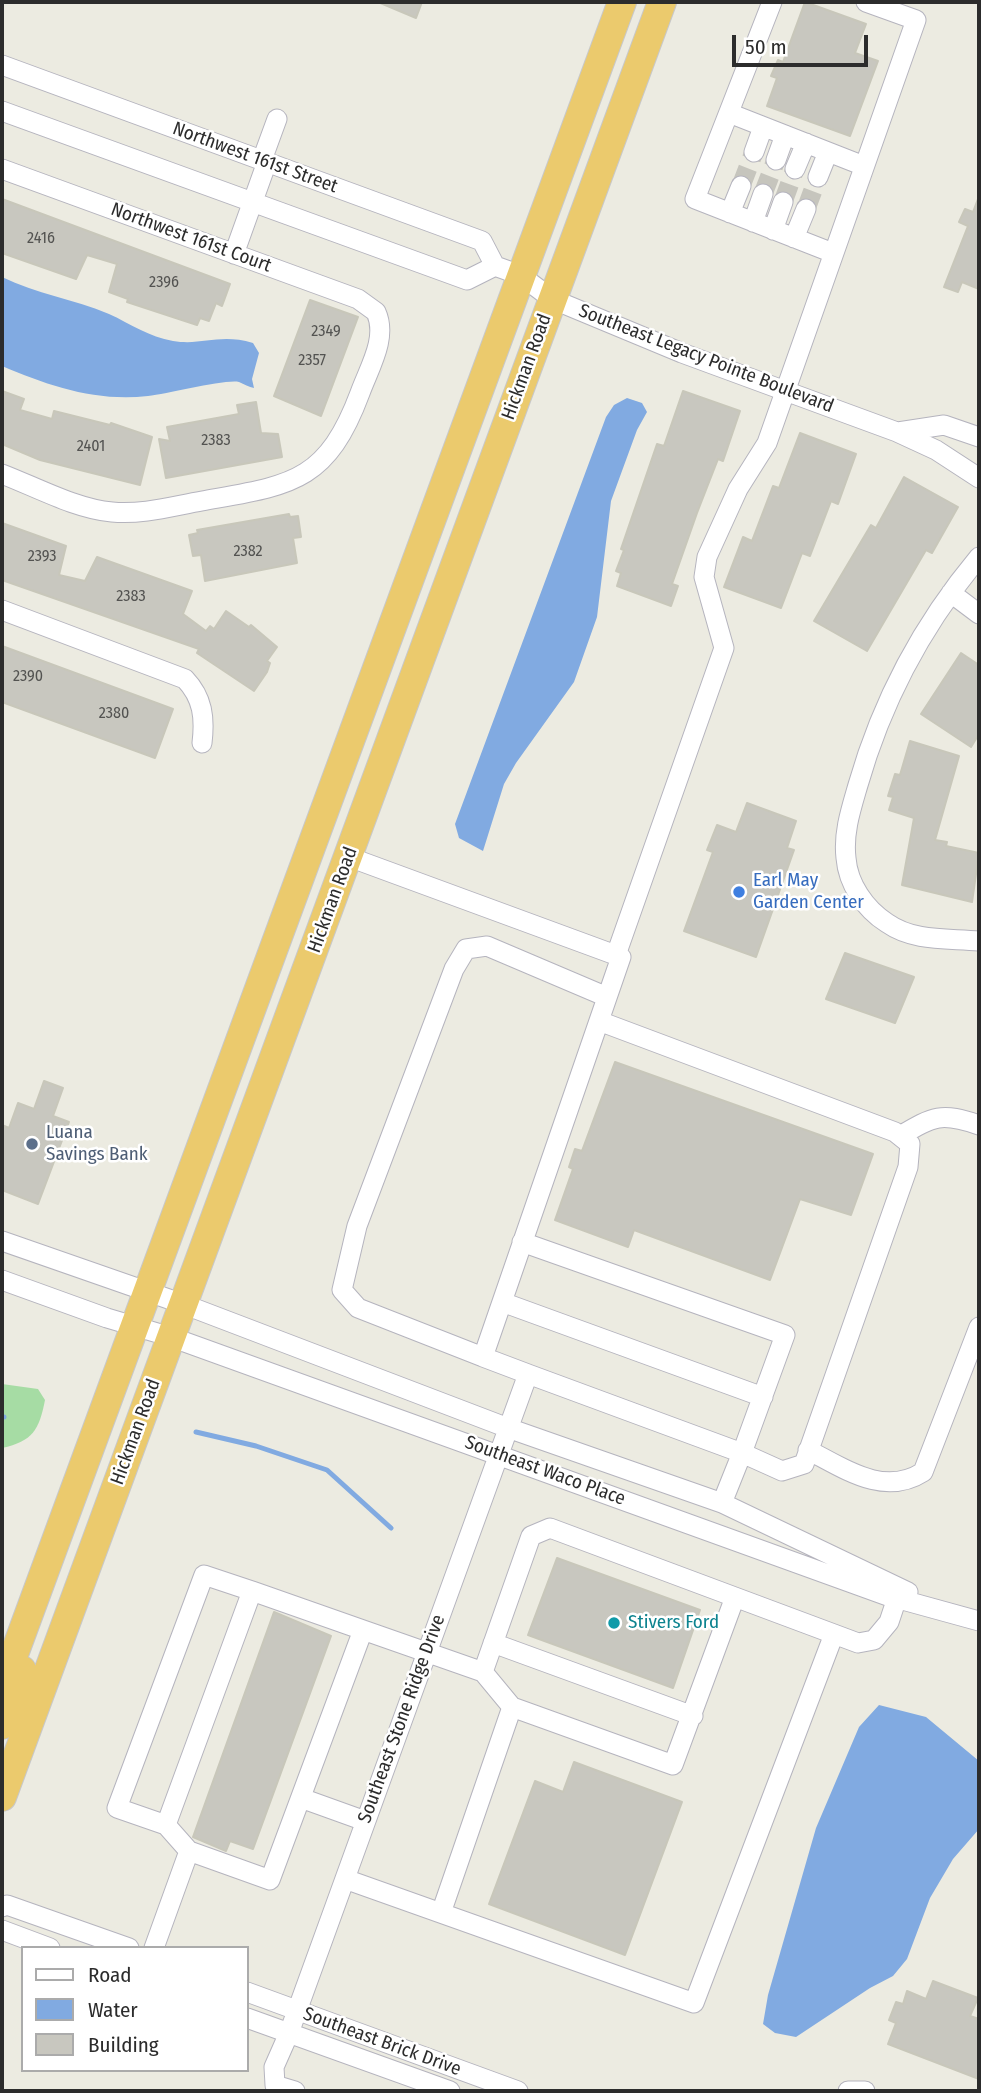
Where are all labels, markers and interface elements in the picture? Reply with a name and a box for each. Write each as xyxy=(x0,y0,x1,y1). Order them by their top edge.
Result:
scale bar xyxy=(736,21,872,65)
text: 50 m xyxy=(745,34,787,60)
street label: Northwest 161st Street xyxy=(169,118,341,198)
street label: Northwest 161st Court xyxy=(108,198,274,278)
house number: 2416 xyxy=(27,229,55,249)
house number: 2396 xyxy=(149,273,179,293)
street label: Southeast Legacy Pointe Boulevard xyxy=(575,300,837,418)
street label: Hickman Road xyxy=(497,311,557,423)
house number: 2349 xyxy=(311,322,341,342)
house number: 2357 xyxy=(298,351,326,371)
house number: 2383 xyxy=(201,431,231,451)
house number: 2401 xyxy=(77,437,105,457)
house number: 2382 xyxy=(233,542,263,562)
house number: 2393 xyxy=(28,547,56,567)
house number: 2383 xyxy=(116,587,146,607)
house number: 2390 xyxy=(13,667,43,687)
house number: 2380 xyxy=(99,704,129,724)
street label: Hickman Road xyxy=(303,844,363,956)
place label: Earl May Garden Center xyxy=(753,870,864,914)
marker: Earl May Garden Center xyxy=(731,884,747,900)
place label: Luana Savings Bank xyxy=(46,1122,148,1166)
marker: Luana Savings Bank xyxy=(24,1136,40,1152)
street label: Hickman Road xyxy=(106,1376,166,1488)
street label: Southeast Waco Place xyxy=(462,1431,628,1511)
street label: Southeast Stone Ridge Drive xyxy=(354,1612,450,1826)
place label: Stivers Ford xyxy=(628,1612,719,1634)
marker: Stivers Ford xyxy=(606,1615,622,1631)
legend xyxy=(21,1946,248,2072)
text: Road xyxy=(88,1962,132,1988)
text: Water xyxy=(88,1997,138,2023)
street label: Southeast Brick Drive xyxy=(300,2003,464,2081)
text: Building xyxy=(88,2032,159,2058)

